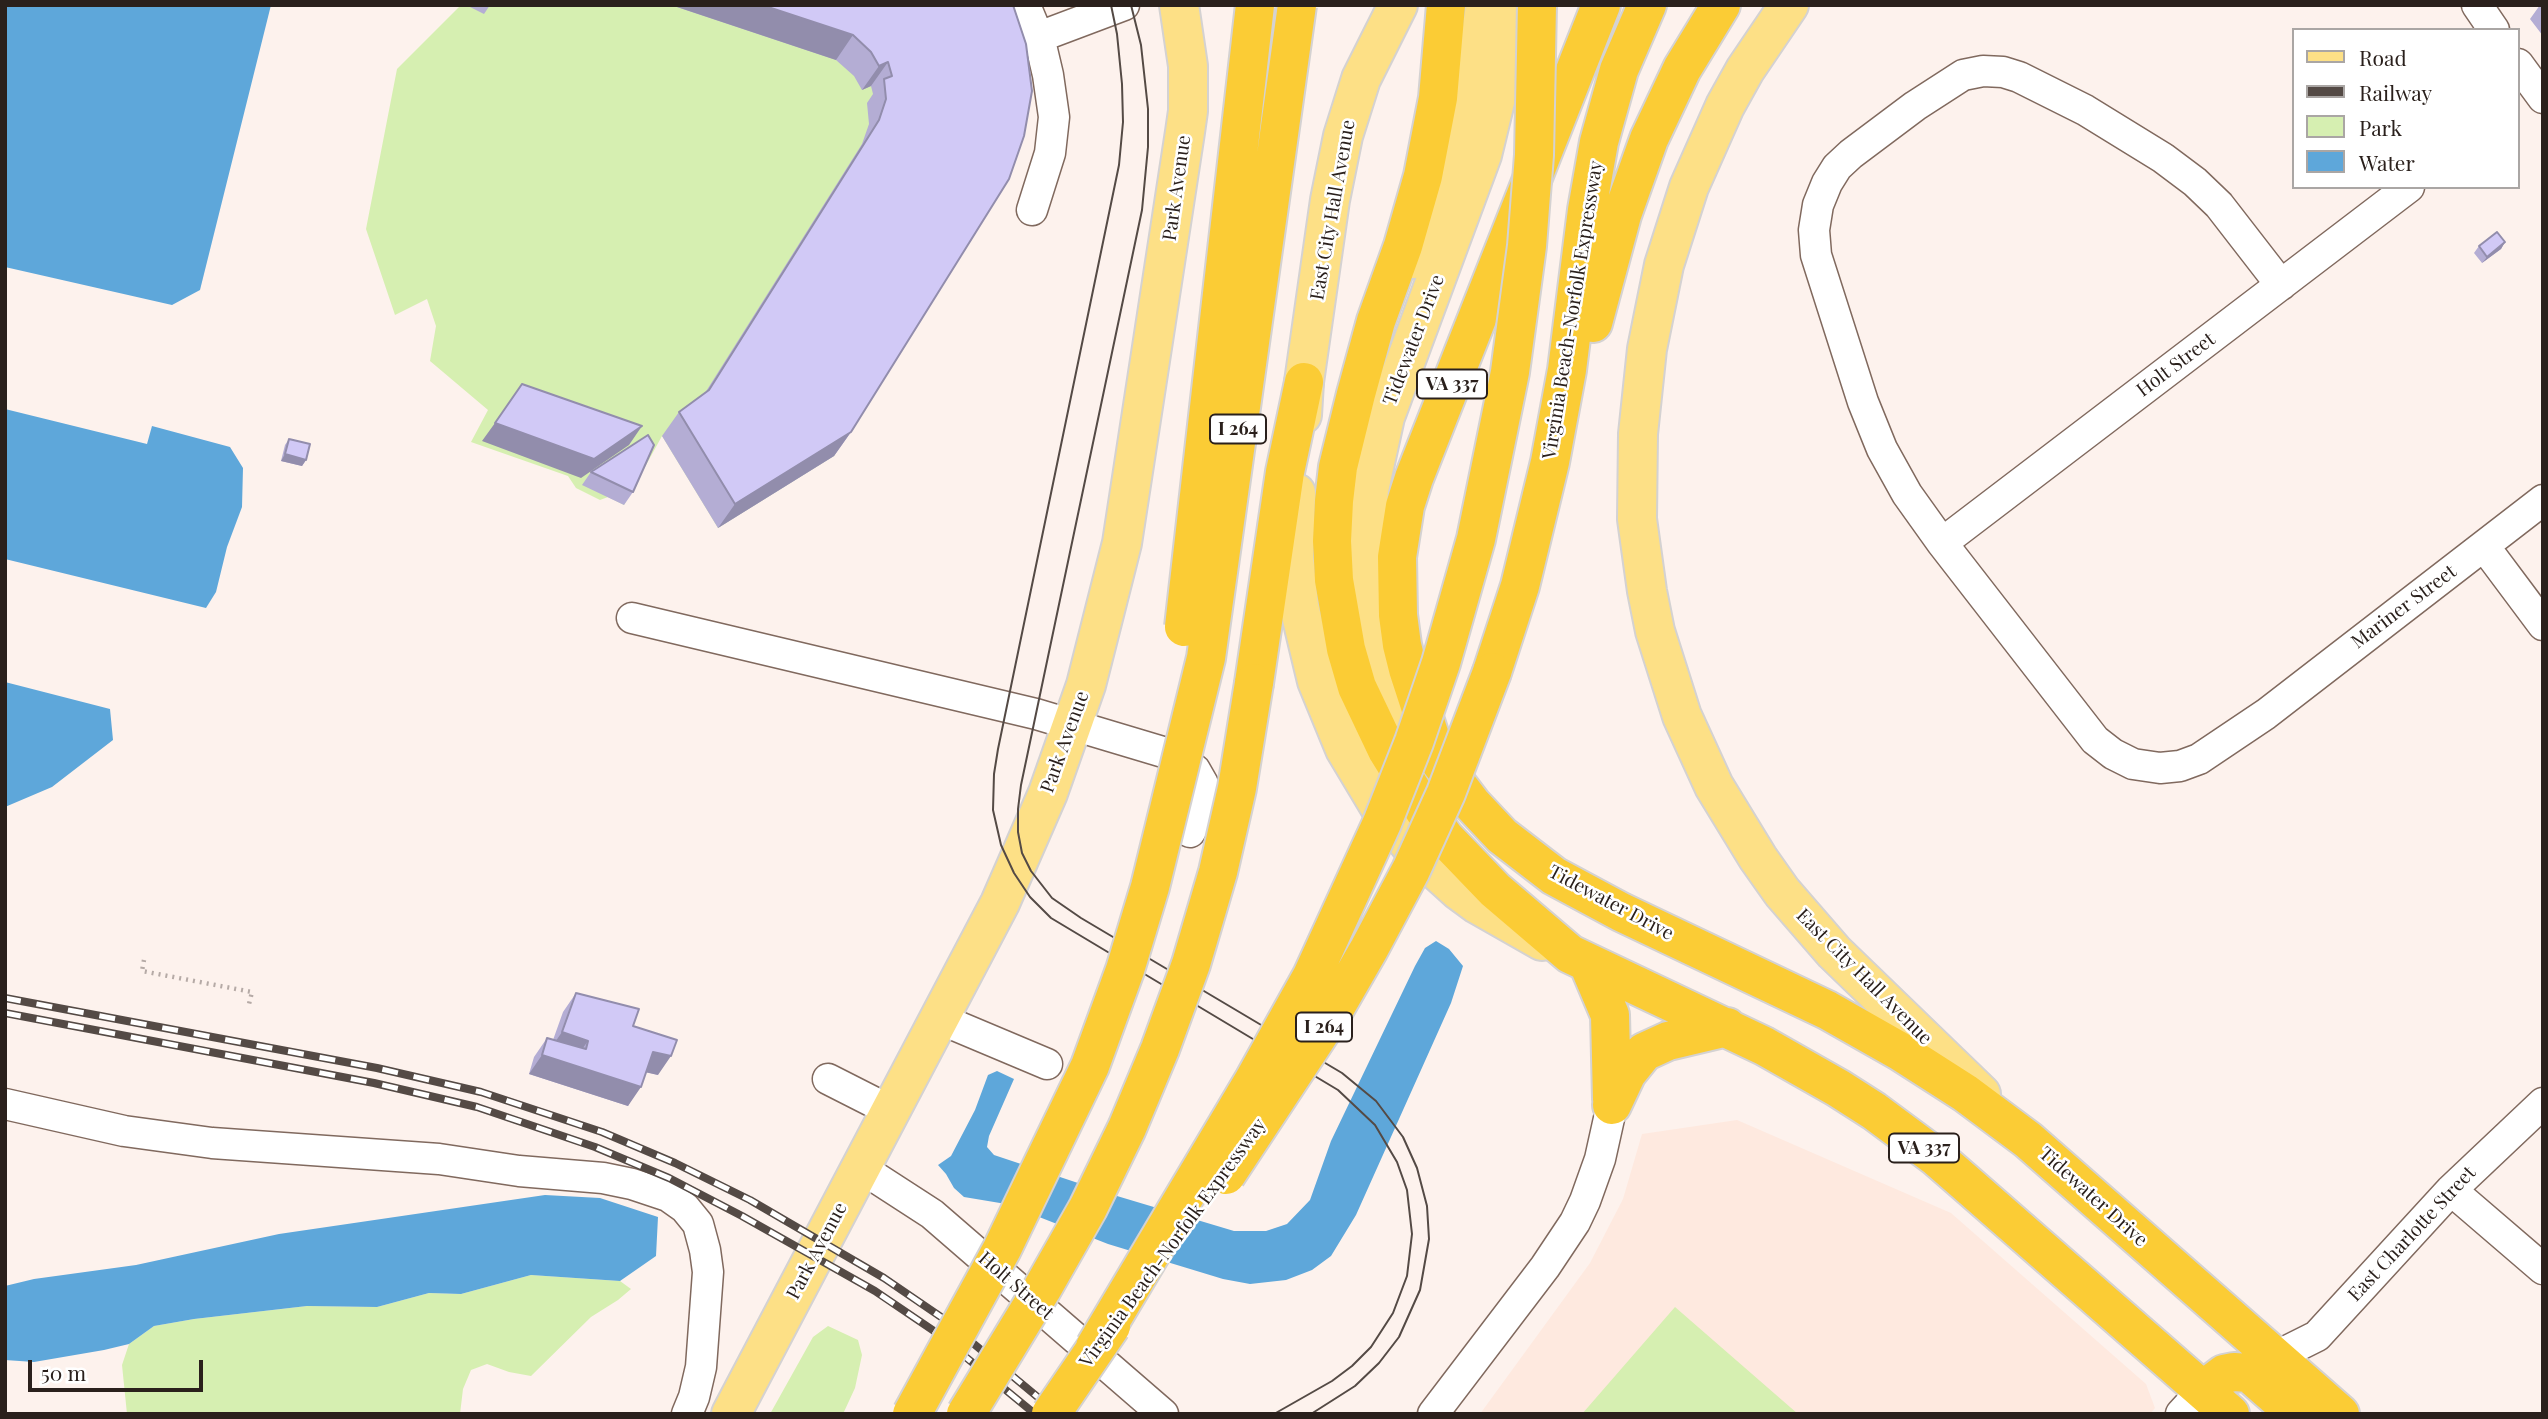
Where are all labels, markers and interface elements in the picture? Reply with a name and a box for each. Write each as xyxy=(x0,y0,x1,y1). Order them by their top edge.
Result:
legend xyxy=(2292,28,2520,189)
text: Road xyxy=(2359,43,2407,71)
text: Railway xyxy=(2359,78,2432,106)
text: Park xyxy=(2359,113,2402,141)
street label: East City Hall Avenue xyxy=(1306,118,1360,302)
street label: Park Avenue xyxy=(1158,134,1196,242)
text: Water xyxy=(2359,148,2415,176)
street label: Virginia Beach-Norfolk Expressway xyxy=(1538,159,1608,461)
street label: Tidewater Drive xyxy=(1379,272,1449,408)
street label: Holt Street xyxy=(2132,328,2220,402)
road number: VA 337 xyxy=(1417,370,1487,398)
road number: I 264 xyxy=(1210,414,1266,444)
street label: Mariner Street xyxy=(2347,560,2461,654)
street label: Park Avenue xyxy=(1036,688,1094,796)
street label: Tidewater Drive xyxy=(1545,861,1677,945)
street label: East City Hall Avenue xyxy=(1791,904,1937,1050)
road number: I 264 xyxy=(1296,1012,1352,1042)
street label: Virginia Beach-Norfolk Expressway xyxy=(1075,1114,1271,1372)
road number: VA 337 xyxy=(1889,1134,1959,1162)
street label: Tidewater Drive xyxy=(2034,1142,2152,1252)
street label: East Charlotte Street xyxy=(2343,1162,2481,1306)
street label: Park Avenue xyxy=(782,1199,852,1303)
street label: Holt Street xyxy=(974,1247,1058,1325)
scale bar xyxy=(32,1346,206,1390)
text: 50 m xyxy=(41,1358,86,1386)

